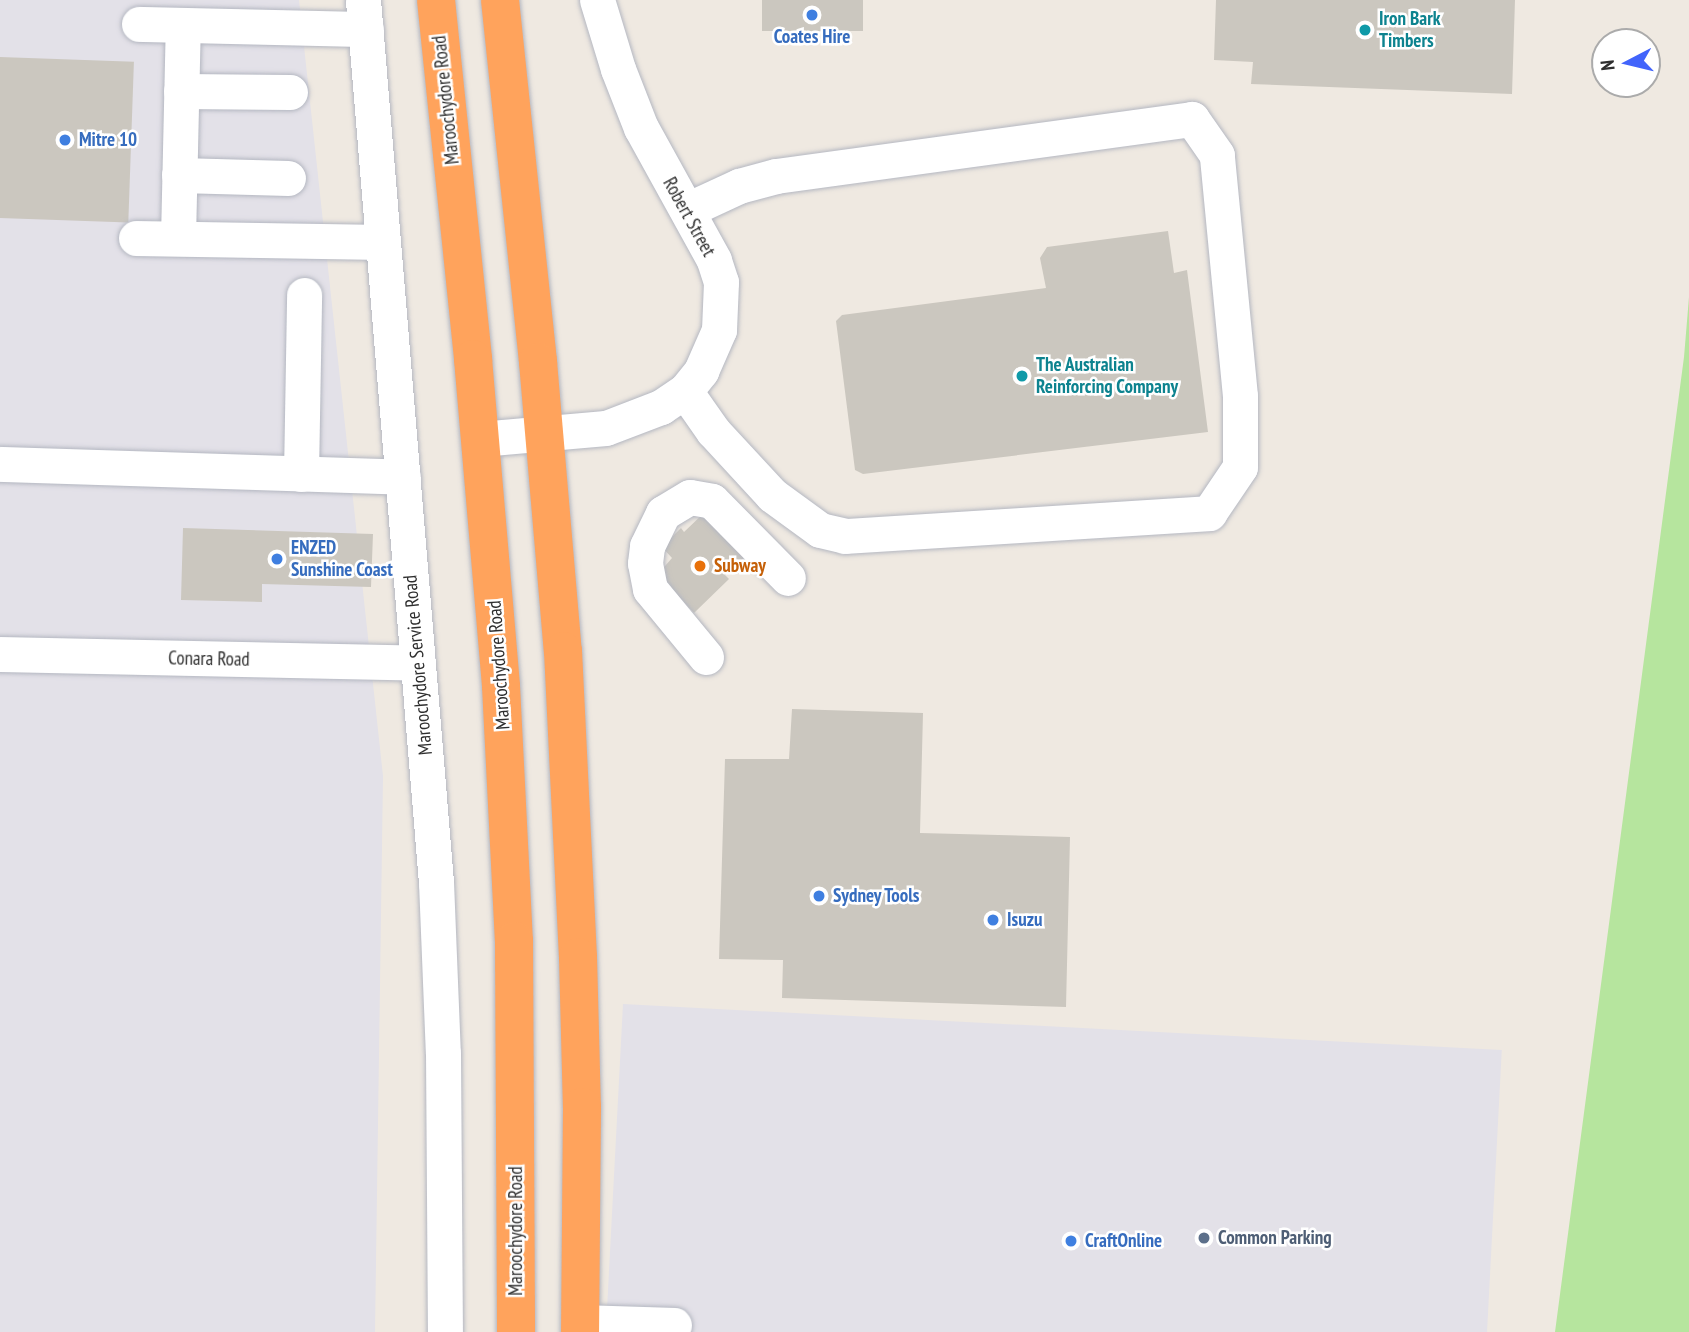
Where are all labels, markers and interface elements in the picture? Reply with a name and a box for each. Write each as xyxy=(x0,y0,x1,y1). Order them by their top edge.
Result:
marker: Coates Hire xyxy=(804,7,820,23)
place label: Iron Bark Timbers xyxy=(1379,8,1441,52)
marker: Iron Bark Timbers xyxy=(1357,22,1373,38)
place label: Coates Hire xyxy=(774,26,850,48)
north arrow xyxy=(1591,28,1661,98)
street label: Maroochydore Road xyxy=(428,34,464,166)
text: N xyxy=(1595,59,1620,72)
place label: Mitre 10 xyxy=(79,129,137,151)
marker: Mitre 10 xyxy=(57,132,73,148)
street label: Robert Street xyxy=(658,173,720,261)
place label: The Australian Reinforcing Company xyxy=(1036,354,1178,398)
marker: The Australian Reinforcing Company xyxy=(1014,368,1030,384)
place label: ENZED Sunshine Coast xyxy=(291,537,393,581)
marker: ENZED Sunshine Coast xyxy=(269,551,285,567)
place label: Subway xyxy=(714,555,766,577)
marker: Subway xyxy=(692,558,708,574)
street label: Maroochydore Service Road xyxy=(399,574,437,756)
street label: Maroochydore Road xyxy=(483,600,515,730)
street label: Conara Road xyxy=(168,647,250,671)
place label: Sydney Tools xyxy=(833,885,921,907)
marker: Sydney Tools xyxy=(811,888,827,904)
place label: Isuzu xyxy=(1007,909,1042,931)
marker: Isuzu xyxy=(985,912,1001,928)
street label: Maroochydore Road xyxy=(505,1166,527,1296)
place label: Common Parking xyxy=(1218,1227,1332,1249)
place label: CraftOnline xyxy=(1085,1230,1162,1252)
marker: Common Parking xyxy=(1196,1230,1212,1246)
marker: CraftOnline xyxy=(1063,1233,1079,1249)

